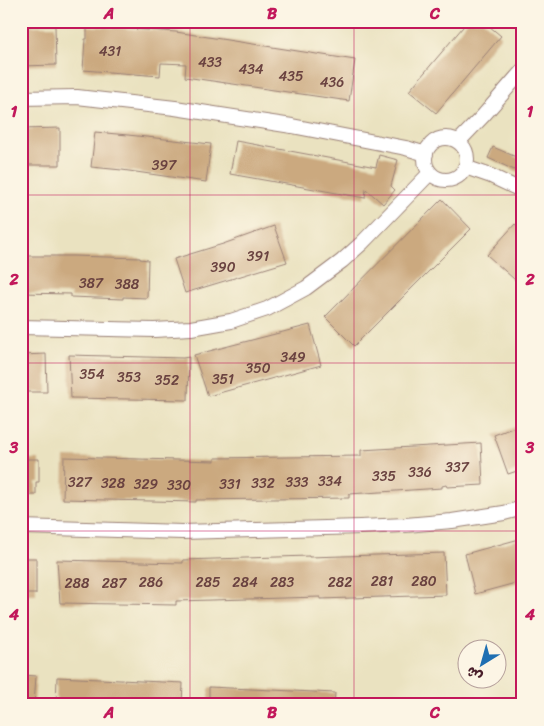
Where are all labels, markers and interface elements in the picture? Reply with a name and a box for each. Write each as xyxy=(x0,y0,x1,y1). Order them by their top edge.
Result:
text: A xyxy=(103,0,114,28)
text: B xyxy=(267,0,278,28)
text: C xyxy=(429,0,441,28)
house number: 431 xyxy=(99,39,121,64)
house number: 433 xyxy=(198,50,222,75)
house number: 434 xyxy=(238,57,264,82)
house number: 435 xyxy=(279,64,304,89)
house number: 436 xyxy=(320,70,344,95)
text: 1 xyxy=(11,97,18,126)
text: 1 xyxy=(527,97,534,126)
house number: 397 xyxy=(152,153,177,178)
house number: 391 xyxy=(247,244,269,269)
house number: 390 xyxy=(210,255,236,280)
text: 2 xyxy=(8,265,19,294)
text: 2 xyxy=(524,265,535,294)
house number: 387 xyxy=(79,271,104,296)
house number: 388 xyxy=(115,272,140,297)
house number: 349 xyxy=(280,345,306,370)
house number: 350 xyxy=(245,356,271,381)
house number: 354 xyxy=(80,362,105,387)
house number: 353 xyxy=(117,365,141,390)
house number: 351 xyxy=(212,367,234,392)
house number: 352 xyxy=(155,368,179,393)
text: 3 xyxy=(9,433,19,462)
text: 3 xyxy=(525,433,535,462)
house number: 337 xyxy=(445,455,470,480)
house number: 336 xyxy=(408,460,432,485)
house number: 335 xyxy=(372,464,396,489)
house number: 334 xyxy=(318,469,342,494)
house number: 327 xyxy=(68,470,93,495)
house number: 333 xyxy=(285,470,309,495)
house number: 328 xyxy=(101,471,126,496)
house number: 332 xyxy=(251,471,275,496)
house number: 329 xyxy=(134,472,159,497)
house number: 331 xyxy=(219,472,241,497)
house number: 330 xyxy=(167,473,191,498)
house number: 281 xyxy=(371,569,393,594)
house number: 280 xyxy=(411,569,437,594)
house number: 286 xyxy=(139,570,163,595)
house number: 285 xyxy=(195,570,221,595)
house number: 284 xyxy=(232,570,258,595)
house number: 283 xyxy=(270,570,294,595)
house number: 282 xyxy=(328,570,352,595)
house number: 288 xyxy=(65,571,90,596)
house number: 287 xyxy=(102,571,127,596)
text: 4 xyxy=(8,600,19,629)
text: 4 xyxy=(524,600,535,629)
north arrow xyxy=(456,638,506,688)
text: ش xyxy=(461,659,488,689)
text: A xyxy=(103,698,114,726)
text: B xyxy=(267,698,278,726)
text: C xyxy=(429,698,441,726)

